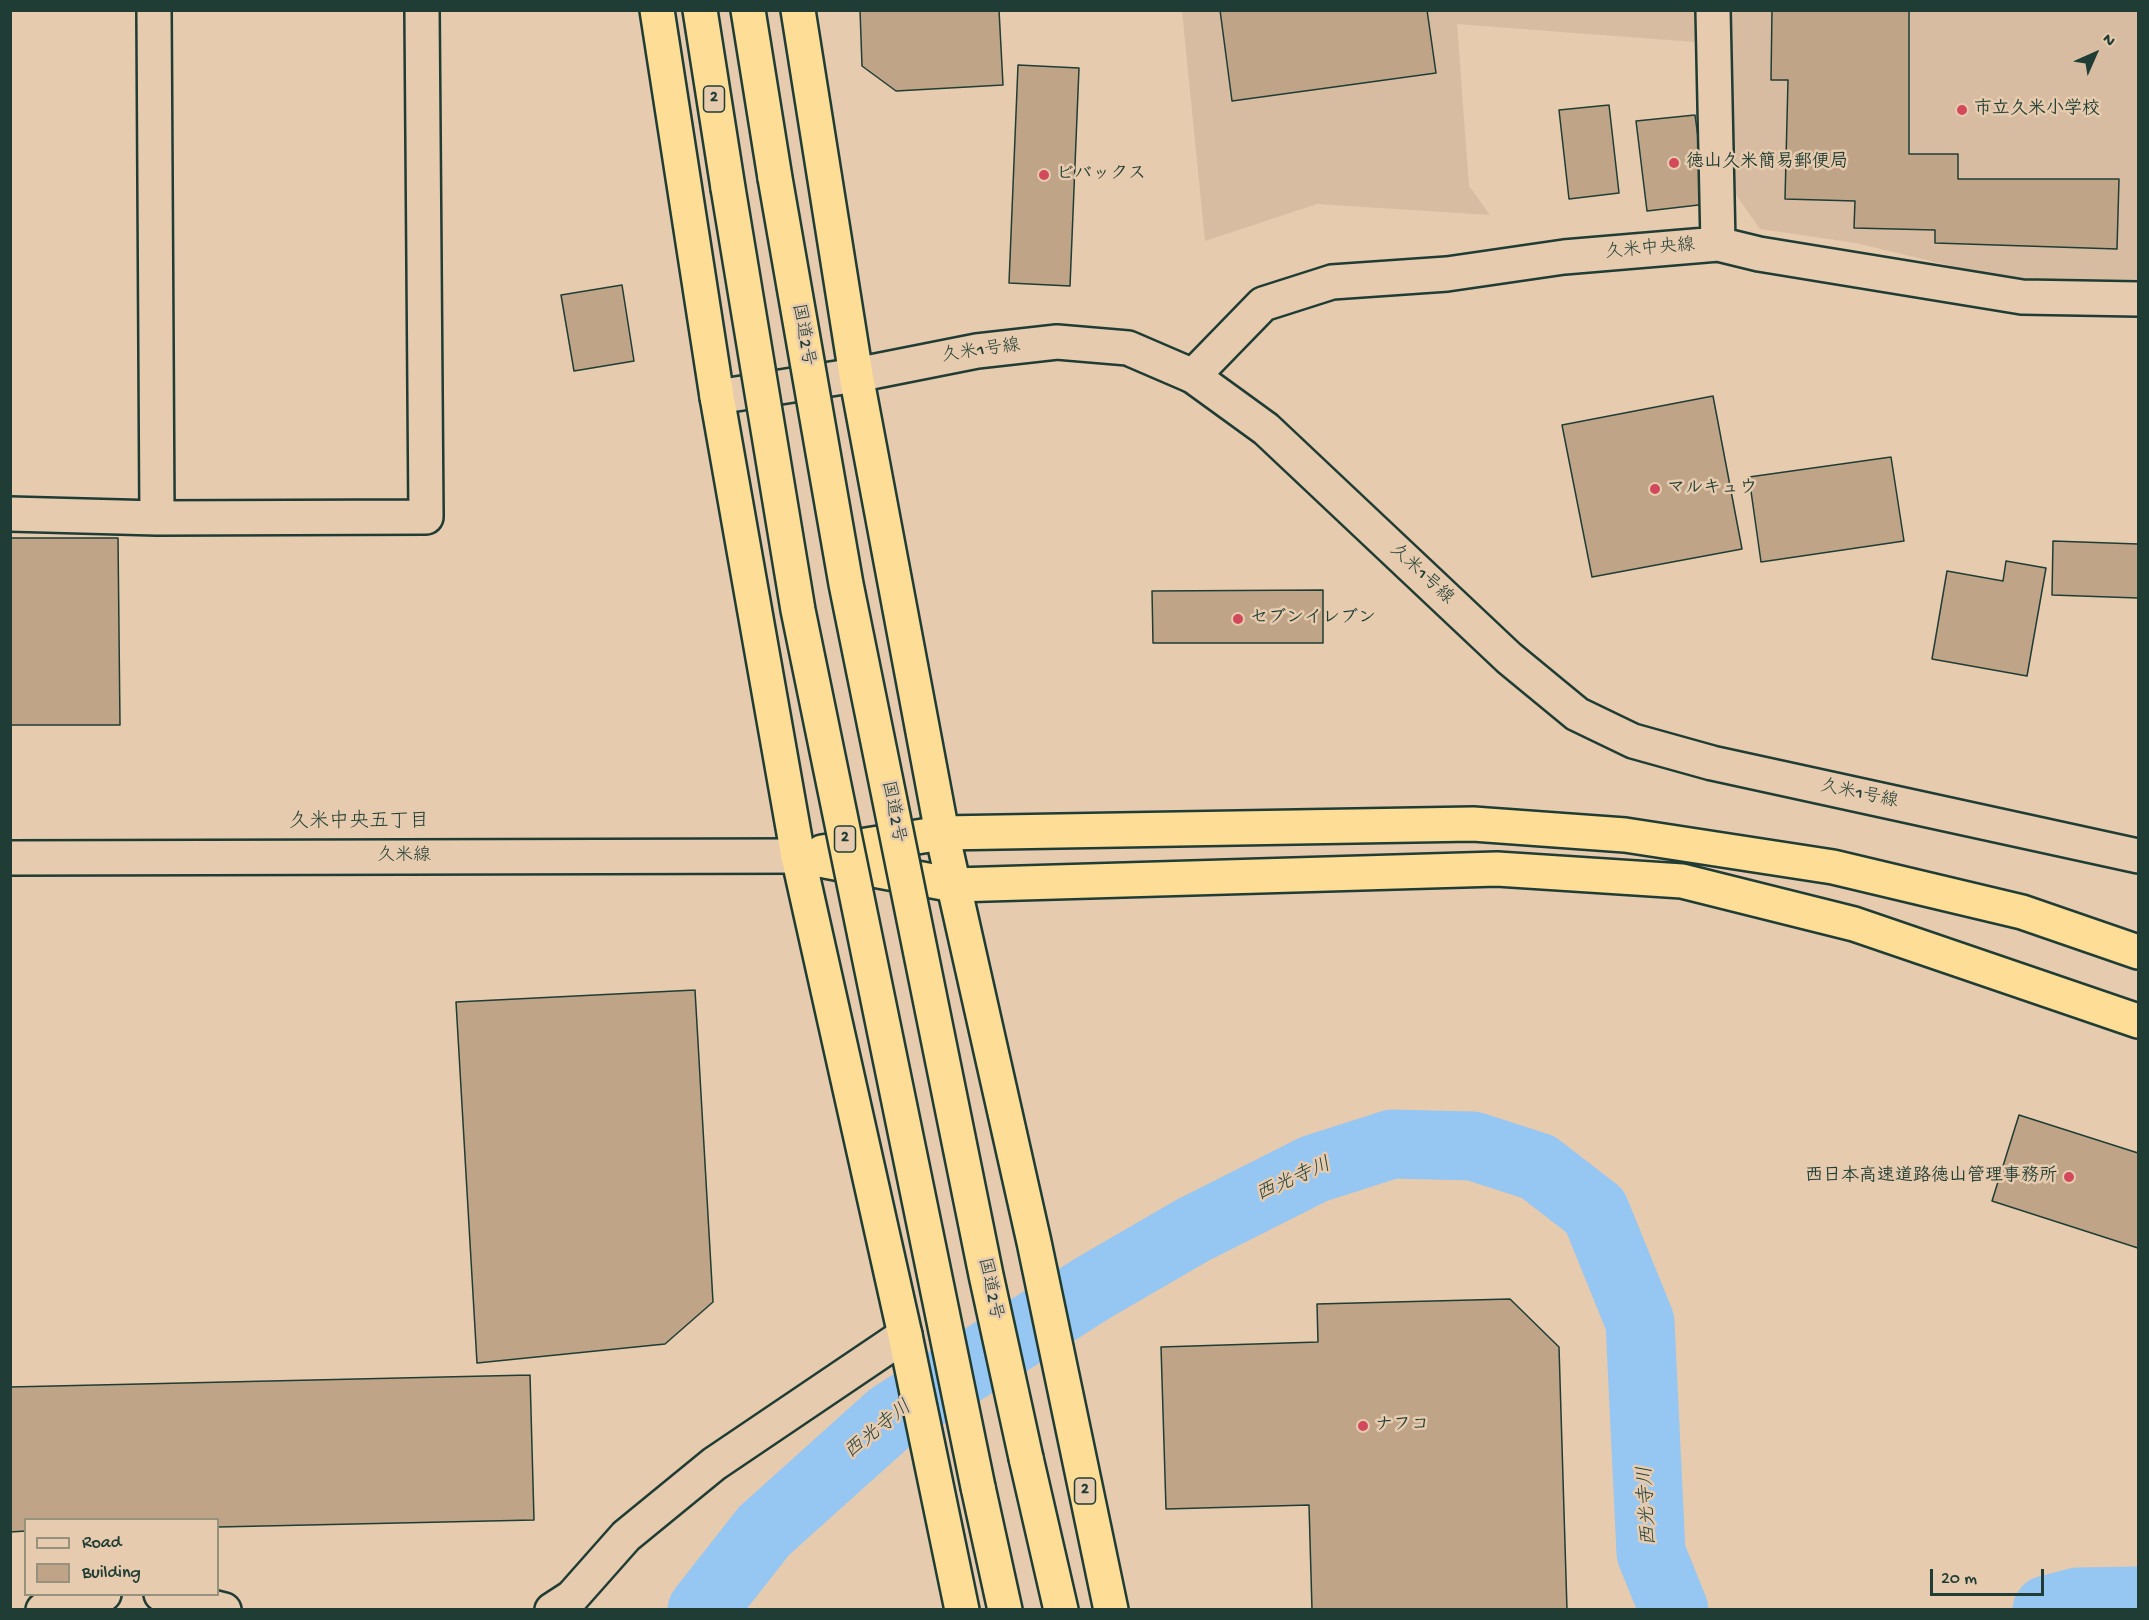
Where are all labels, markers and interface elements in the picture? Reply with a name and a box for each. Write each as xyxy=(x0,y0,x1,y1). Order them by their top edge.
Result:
north arrow xyxy=(2065,24,2125,84)
text: N xyxy=(2098,30,2118,51)
road number: 2 xyxy=(704,86,724,112)
place label: 市立久米小学校 xyxy=(1974,99,2100,121)
marker: 市立久米小学校 xyxy=(1955,103,1969,117)
place label: 徳山久米簡易郵便局 xyxy=(1686,152,1848,174)
marker: 徳山久米簡易郵便局 xyxy=(1667,156,1681,170)
place label: ビバックス xyxy=(1056,164,1146,186)
marker: ビバックス xyxy=(1037,168,1051,182)
street label: 久米中央線 xyxy=(1604,235,1696,265)
street label: 国道2号 xyxy=(786,302,818,368)
street label: 久米1号線 xyxy=(940,336,1022,368)
place label: マルキュウ xyxy=(1667,478,1757,500)
marker: マルキュウ xyxy=(1648,482,1662,496)
street label: 久米1号線 xyxy=(1385,540,1457,610)
place label: セブンイレブン xyxy=(1250,608,1376,630)
marker: セブンイレブン xyxy=(1231,612,1245,626)
street label: 久米1号線 xyxy=(1818,776,1900,814)
street label: 国道2号 xyxy=(875,779,909,845)
district label: 久米中央五丁目 xyxy=(289,811,429,835)
road number: 2 xyxy=(834,826,856,852)
street label: 久米線 xyxy=(377,846,431,868)
water label: 西光寺川 xyxy=(1253,1154,1335,1208)
place label: 西日本高速道路徳山管理事務所 xyxy=(1805,1166,2057,1188)
marker: 西日本高速道路徳山管理事務所 xyxy=(2062,1170,2076,1184)
street label: 国道2号 xyxy=(972,1256,1006,1322)
water label: 西光寺川 xyxy=(840,1397,918,1465)
place label: ナフコ xyxy=(1375,1415,1429,1437)
marker: ナフコ xyxy=(1356,1419,1370,1433)
water label: 西光寺川 xyxy=(1635,1465,1663,1547)
road number: 2 xyxy=(1074,1478,1096,1504)
legend xyxy=(24,1518,219,1596)
text: Road xyxy=(82,1533,121,1554)
scale bar xyxy=(1933,1557,2047,1595)
text: Building xyxy=(82,1563,141,1584)
text: 20 m xyxy=(1941,1569,1977,1590)

